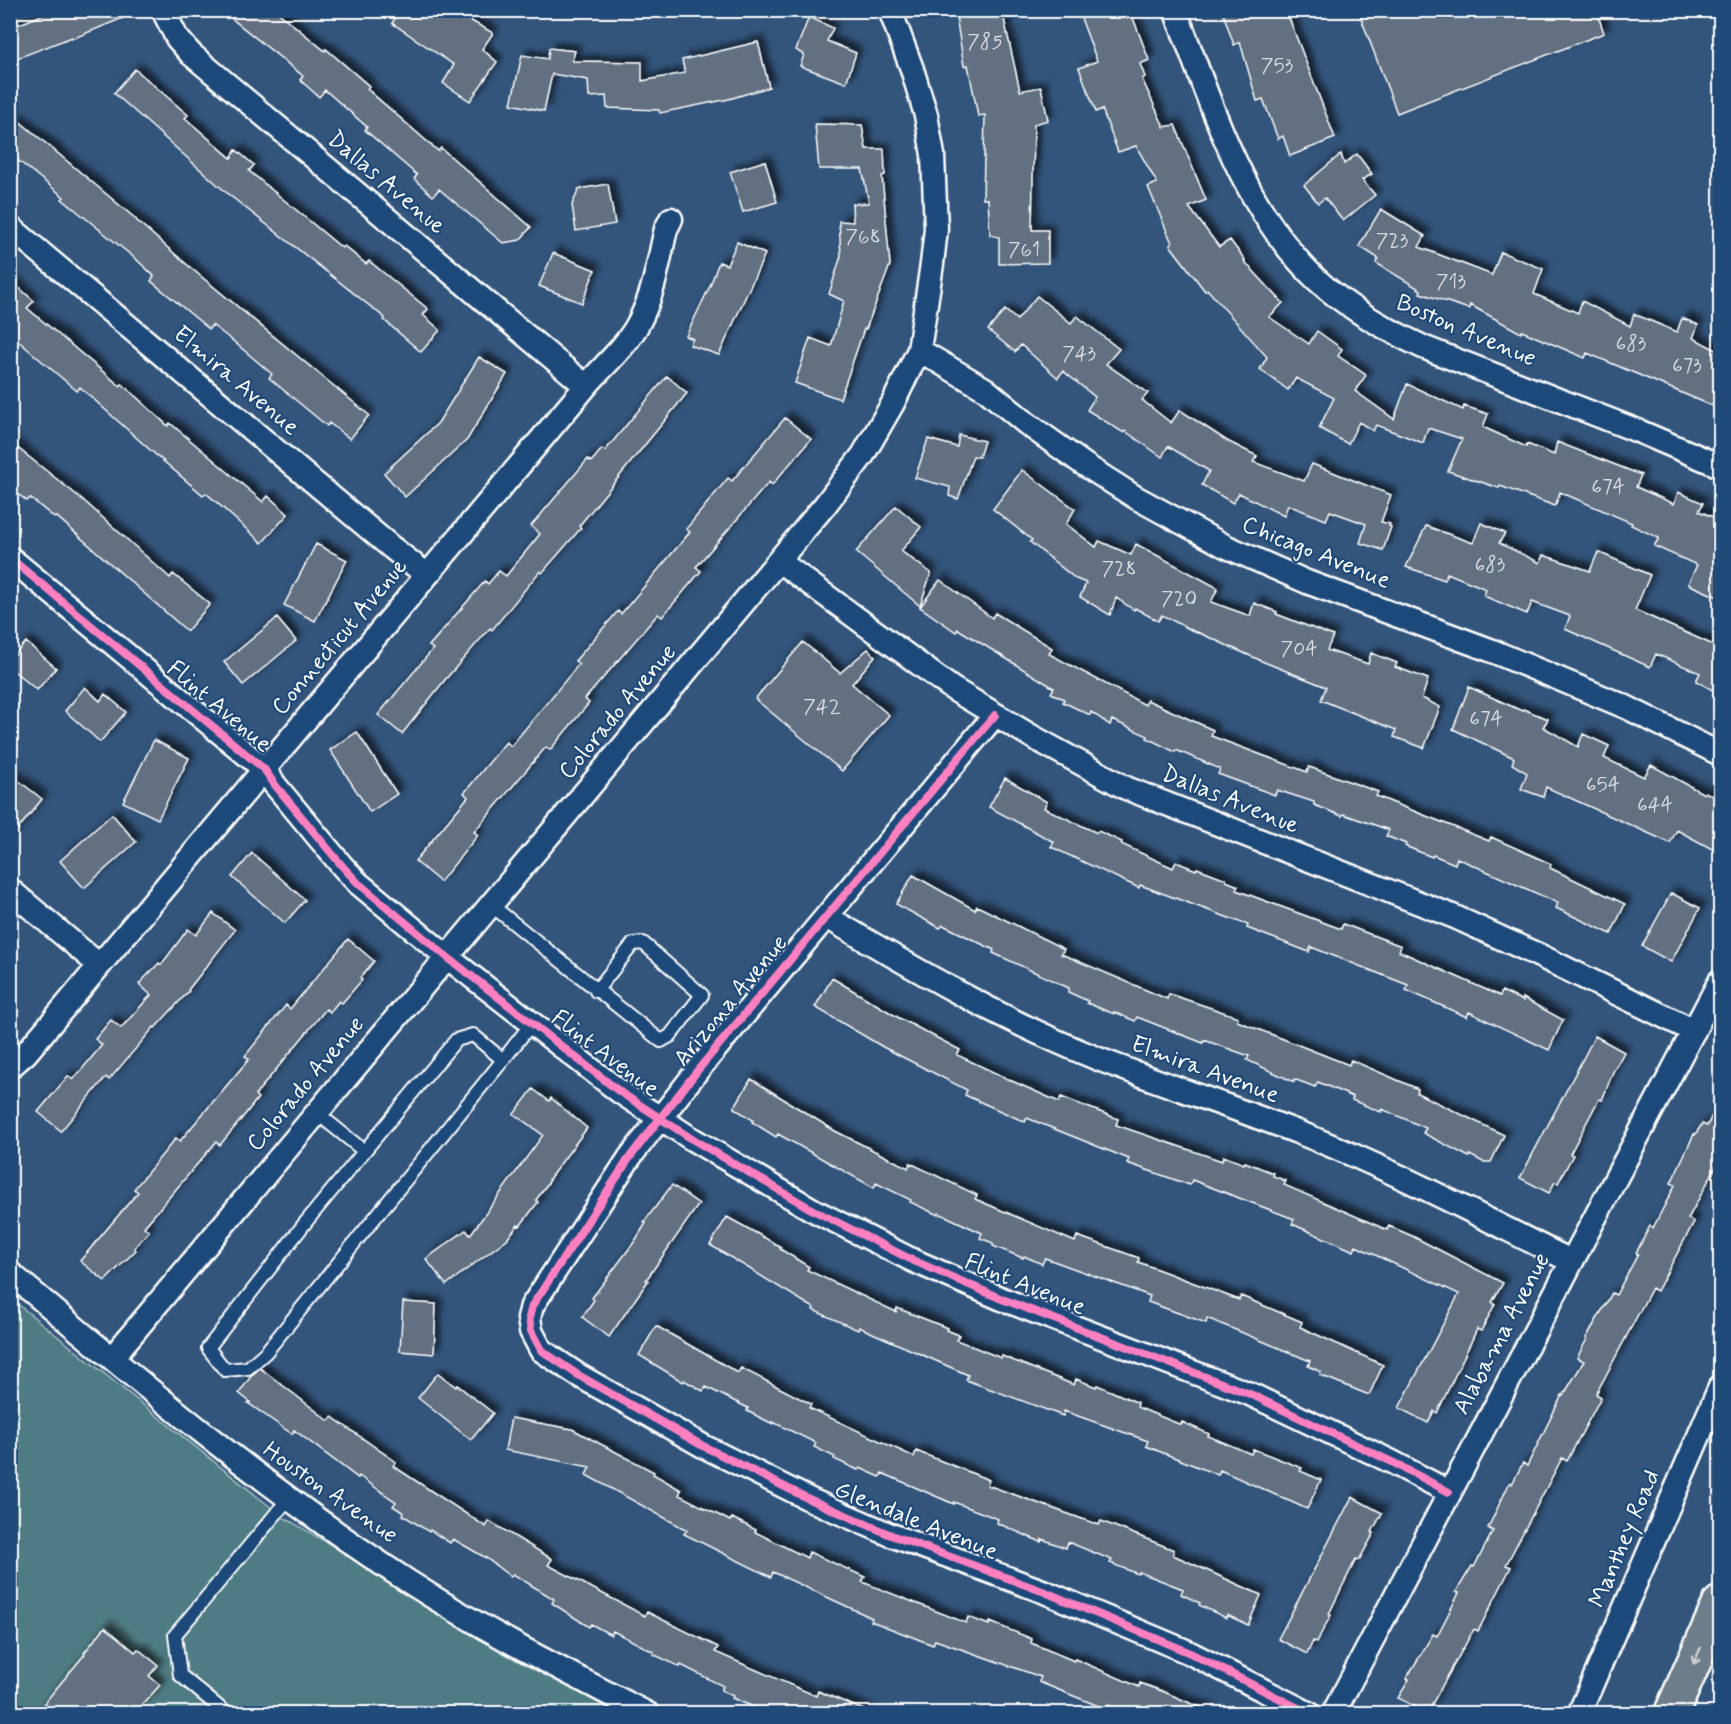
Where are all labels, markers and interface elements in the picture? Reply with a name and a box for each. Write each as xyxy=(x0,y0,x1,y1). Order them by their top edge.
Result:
house number: 785 xyxy=(967,28,1003,56)
house number: 753 xyxy=(1261,52,1294,80)
street label: Dallas Avenue xyxy=(320,124,452,242)
house number: 768 xyxy=(845,223,881,251)
house number: 723 xyxy=(1376,227,1409,255)
house number: 761 xyxy=(1008,236,1040,264)
house number: 713 xyxy=(1436,268,1467,296)
street label: Boston Avenue xyxy=(1391,288,1541,374)
street label: Elmira Avenue xyxy=(166,319,306,443)
house number: 683 xyxy=(1616,330,1647,358)
house number: 743 xyxy=(1062,340,1096,368)
house number: 673 xyxy=(1672,352,1702,380)
house number: 674 xyxy=(1591,473,1625,501)
street label: Chicago Avenue xyxy=(1237,509,1395,597)
house number: 683 xyxy=(1475,551,1506,579)
street label: Connecticut Avenue xyxy=(265,552,415,722)
house number: 728 xyxy=(1101,555,1137,583)
house number: 720 xyxy=(1161,585,1197,613)
house number: 704 xyxy=(1280,635,1318,663)
street label: Colorado Avenue xyxy=(552,638,684,786)
street label: Flint Avenue xyxy=(160,654,278,760)
house number: 742 xyxy=(803,693,841,721)
house number: 674 xyxy=(1469,705,1503,733)
street label: Dallas Avenue xyxy=(1157,758,1303,842)
house number: 654 xyxy=(1586,771,1620,799)
house number: 644 xyxy=(1637,791,1673,819)
street label: Arizona Avenue xyxy=(667,929,795,1073)
street label: Flint Avenue xyxy=(545,1003,666,1105)
street label: Colorado Avenue xyxy=(240,1010,372,1158)
street label: Elmira Avenue xyxy=(1127,1029,1284,1111)
street label: Flint Avenue xyxy=(960,1247,1090,1323)
street label: Alabama Avenue xyxy=(1446,1248,1558,1420)
street label: Houston Avenue xyxy=(256,1435,404,1551)
street label: Manthey Road xyxy=(1582,1465,1668,1613)
street label: Glendale Avenue xyxy=(830,1474,1003,1568)
one-way arrow xyxy=(1690,1647,1701,1665)

